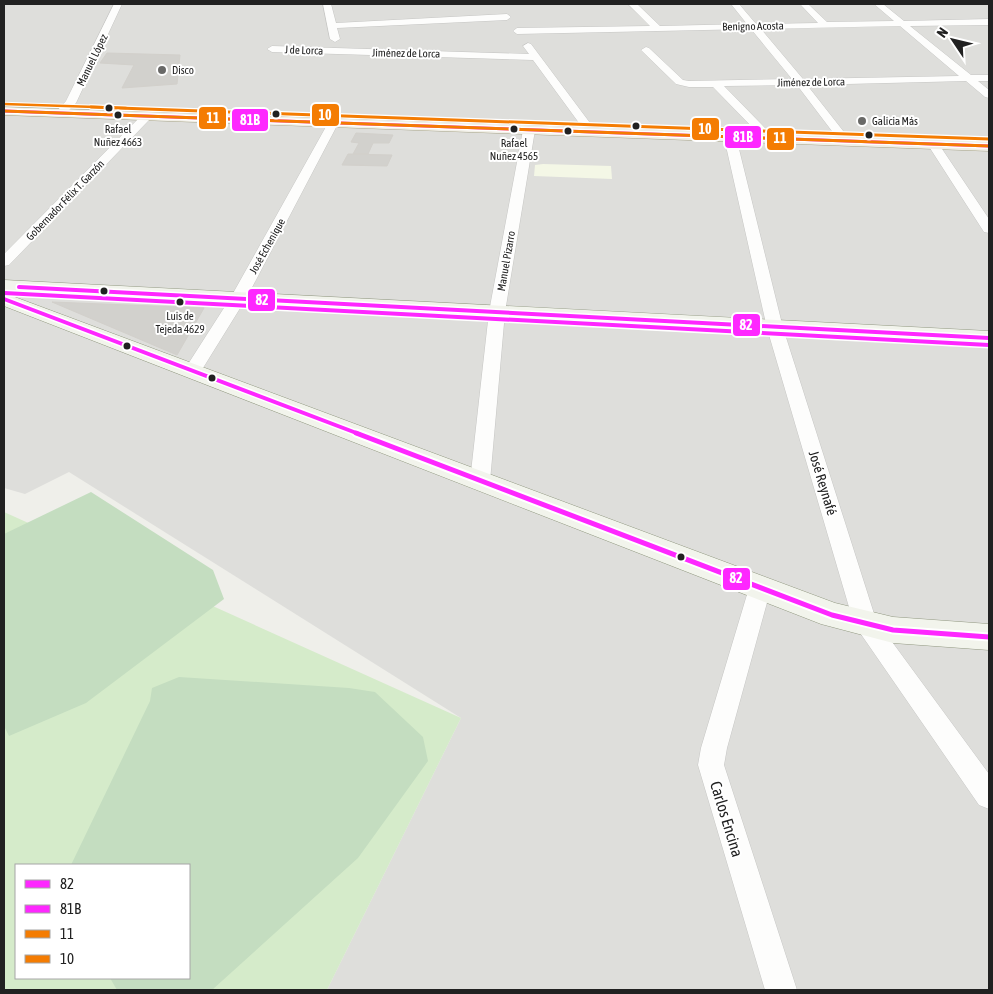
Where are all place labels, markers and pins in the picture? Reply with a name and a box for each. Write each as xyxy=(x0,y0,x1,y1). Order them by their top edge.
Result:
marker: Disco xyxy=(156,64,168,76)
place label: Disco xyxy=(172,64,194,76)
unlabelled marker xyxy=(104,103,114,113)
unlabelled marker xyxy=(271,109,281,119)
marker: Rafael Nuñez 4663 xyxy=(113,110,123,120)
marker: Galicia Más xyxy=(856,115,868,127)
place label: Galicia Más xyxy=(872,115,918,127)
unlabelled marker xyxy=(631,121,641,131)
place label: Rafael Nuñez 4663 xyxy=(94,123,142,148)
marker: Rafael Nuñez 4565 xyxy=(509,124,519,134)
unlabelled marker xyxy=(563,126,573,136)
unlabelled marker xyxy=(864,130,874,140)
place label: Rafael Nuñez 4565 xyxy=(490,137,538,162)
unlabelled marker xyxy=(99,286,109,296)
marker: Luis de Tejeda 4629 xyxy=(175,297,185,307)
place label: Luis de Tejeda 4629 xyxy=(155,310,205,335)
unlabelled marker xyxy=(122,341,132,351)
unlabelled marker xyxy=(207,373,217,383)
unlabelled marker xyxy=(676,552,686,562)

